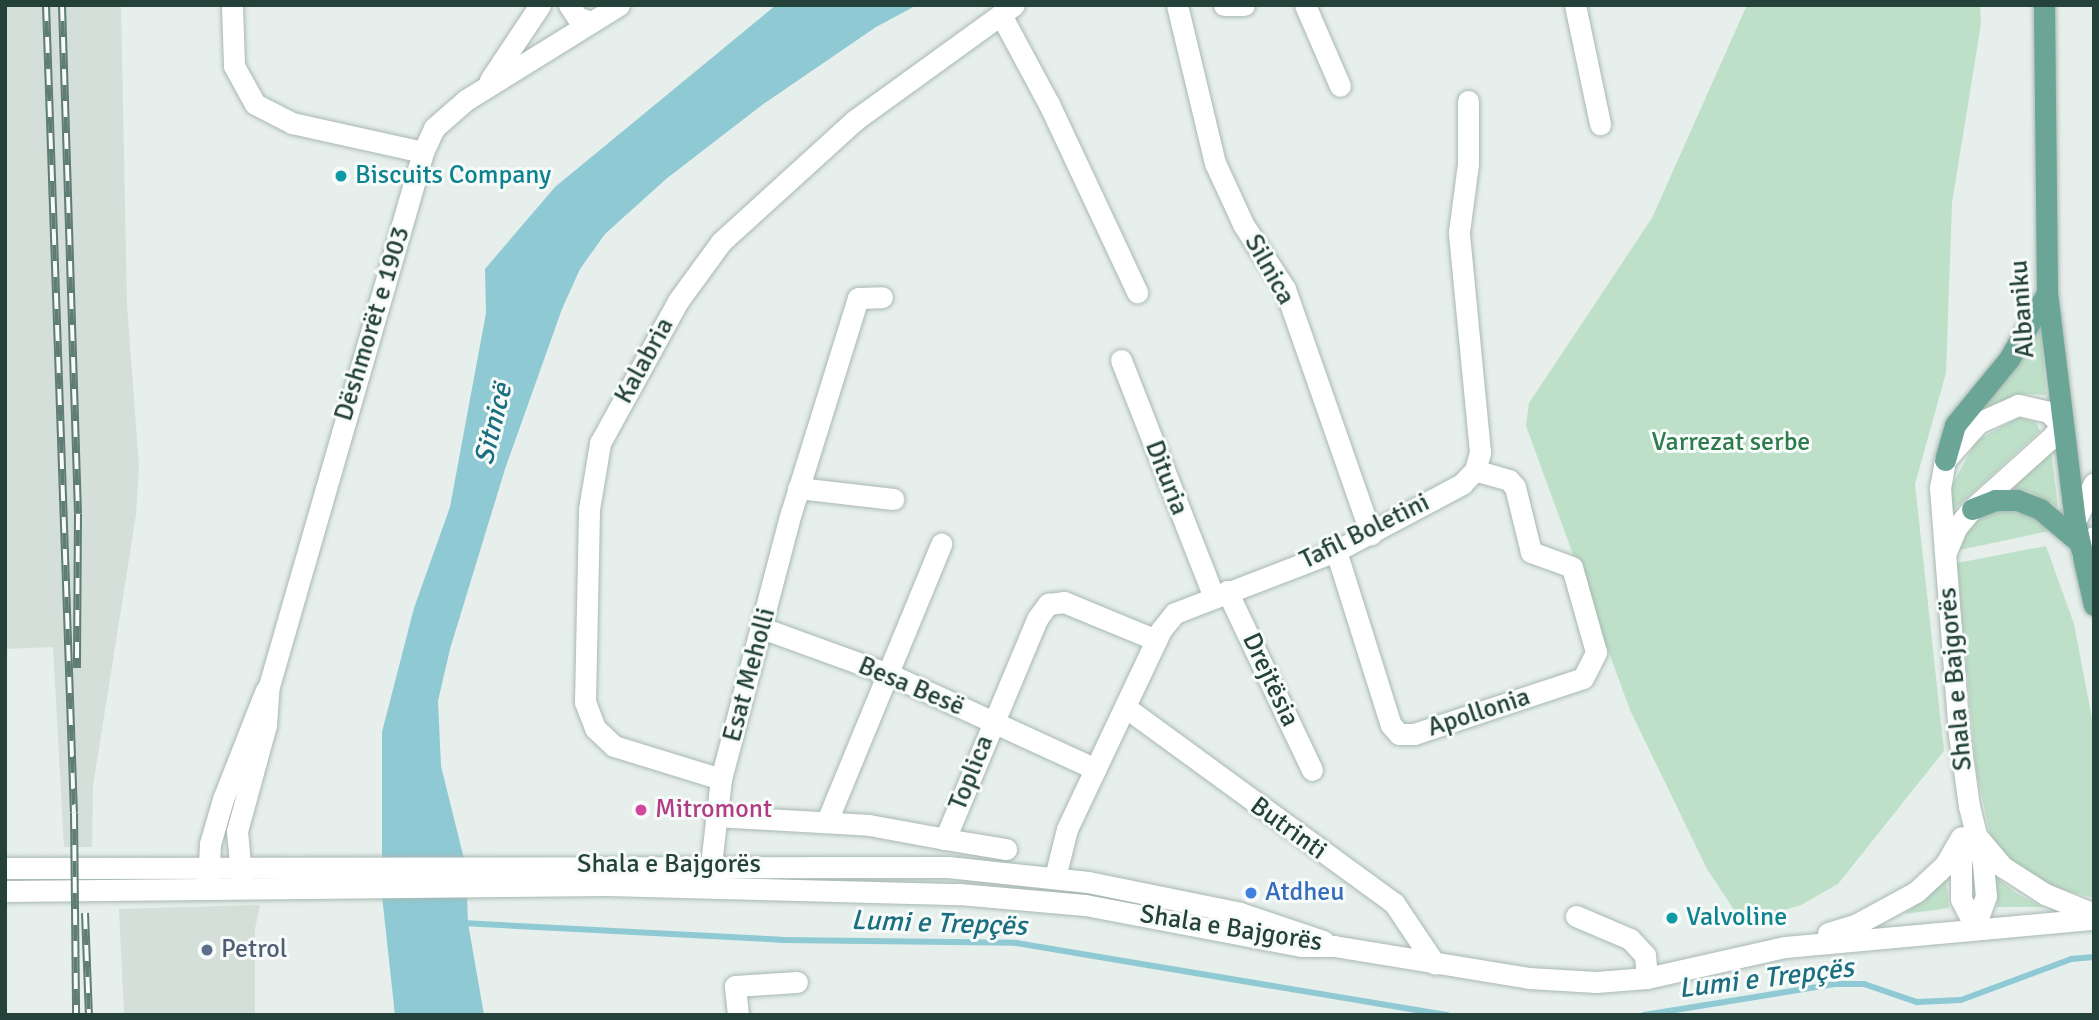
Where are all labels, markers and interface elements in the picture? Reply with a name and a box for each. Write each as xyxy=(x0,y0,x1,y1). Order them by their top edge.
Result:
place label: Biscuits Company xyxy=(355,160,551,192)
marker: Biscuits Company xyxy=(333,168,349,184)
street label: Dëshmorët e 1903 xyxy=(329,223,417,425)
street label: Silnica xyxy=(1237,229,1301,311)
street label: Albaniku xyxy=(2004,259,2042,359)
street label: Kalabria xyxy=(609,313,681,409)
water label: Sitnicë xyxy=(467,380,519,468)
park label: Varrezat serbe xyxy=(1652,427,1810,459)
street label: Dituria xyxy=(1138,436,1194,520)
street label: Tafil Boletini xyxy=(1295,487,1435,577)
street label: Shala e Bajgorës xyxy=(1932,586,1980,772)
street label: Esat Meholli xyxy=(717,605,783,745)
street label: Drejtësia xyxy=(1235,628,1305,732)
street label: Besa Besë xyxy=(853,651,969,723)
street label: Apollonia xyxy=(1424,682,1534,744)
street label: Toplica xyxy=(943,731,1001,815)
street label: Butrinti xyxy=(1244,791,1332,867)
place label: Mitromont xyxy=(655,794,772,826)
marker: Mitromont xyxy=(633,802,649,818)
street label: Shala e Bajgorës xyxy=(577,849,761,881)
place label: Atdheu xyxy=(1265,877,1345,909)
marker: Atdheu xyxy=(1243,885,1259,901)
street label: Shala e Bajgorës xyxy=(1138,899,1324,959)
place label: Valvoline xyxy=(1686,902,1787,934)
water label: Lumi e Trepçës xyxy=(851,903,1027,943)
marker: Valvoline xyxy=(1664,910,1680,926)
place label: Petrol xyxy=(221,934,287,966)
marker: Petrol xyxy=(199,942,215,958)
water label: Lumi e Trepçës xyxy=(1677,951,1855,1005)

